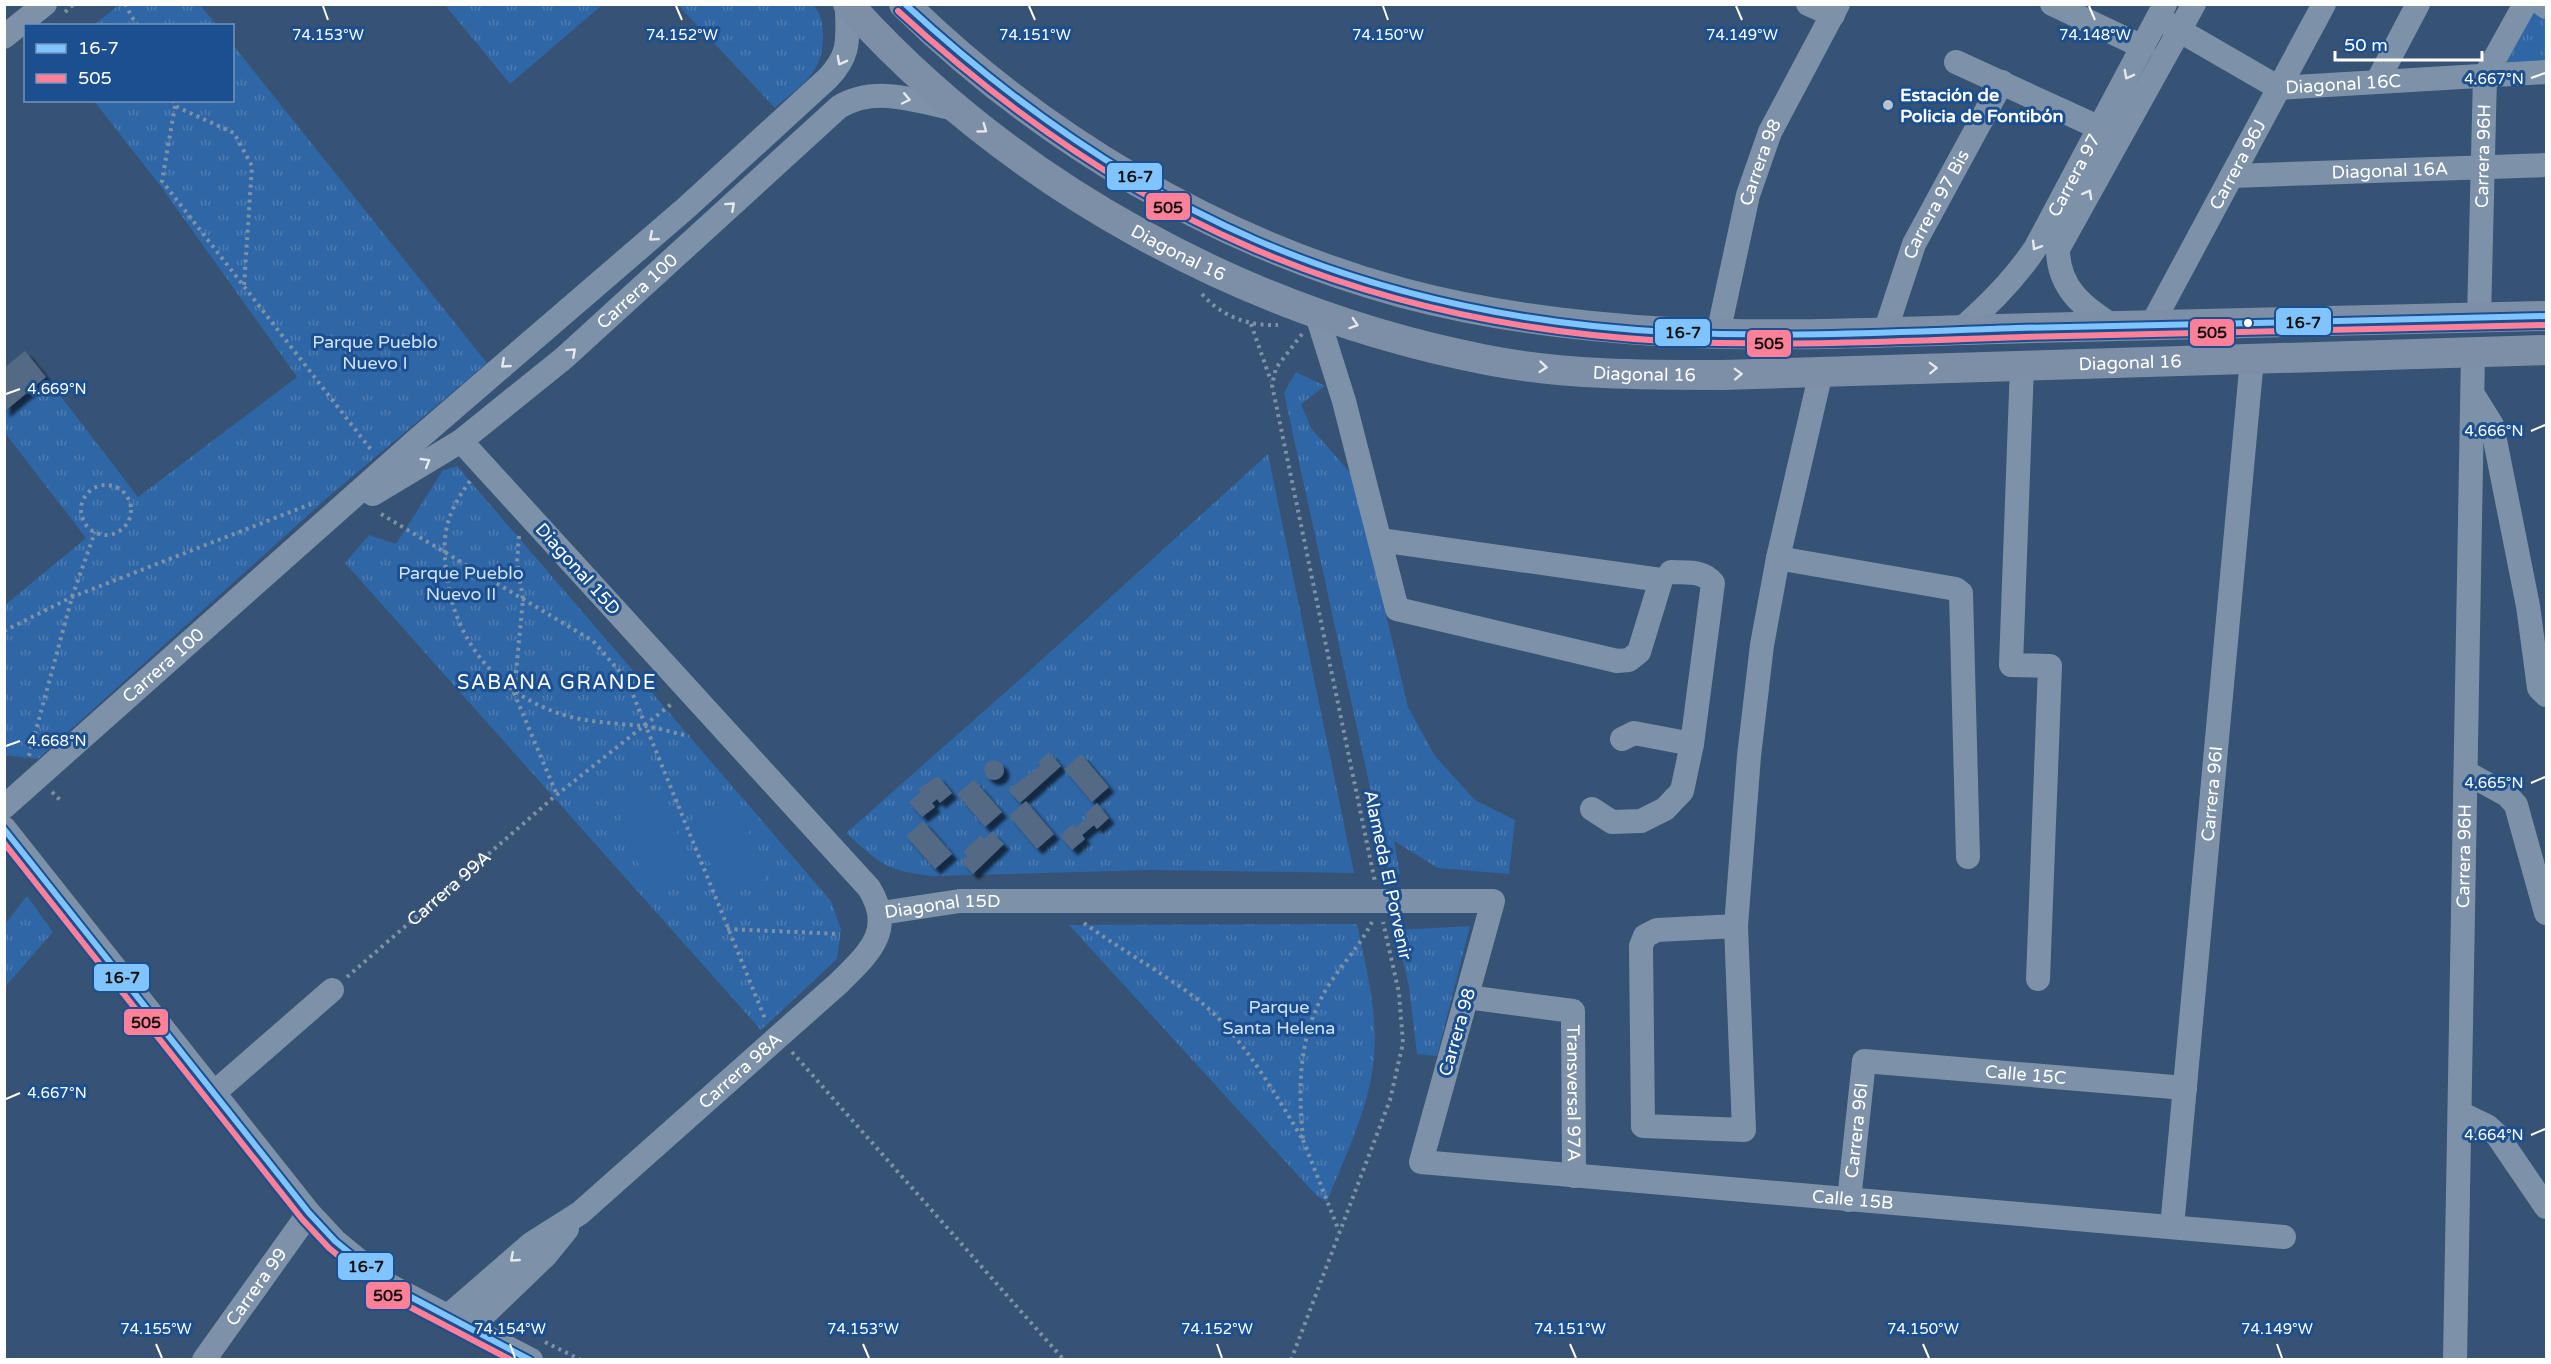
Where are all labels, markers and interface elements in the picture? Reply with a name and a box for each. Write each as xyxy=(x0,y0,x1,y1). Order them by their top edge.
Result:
legend xyxy=(24,24,234,102)
scale bar xyxy=(2335,24,2482,62)
text: 74.153°W xyxy=(292,26,364,44)
text: 74.152°W xyxy=(646,26,718,44)
text: 74.151°W xyxy=(999,26,1071,44)
text: 74.150°W xyxy=(1352,26,1424,44)
text: 74.149°W xyxy=(1706,26,1778,44)
text: 74.148°W xyxy=(2059,26,2131,44)
text: 50 m xyxy=(2344,34,2388,56)
text: 16-7 xyxy=(78,37,119,59)
one-way arrow xyxy=(836,55,848,66)
text: 505 xyxy=(78,67,112,89)
one-way arrow xyxy=(2124,68,2135,79)
street label: Diagonal 16C xyxy=(2285,70,2401,99)
text: 4.667°N xyxy=(2464,70,2524,88)
place label: Estación de Policia de Fontibón xyxy=(1900,84,2063,127)
one-way arrow xyxy=(900,92,910,105)
marker: Estación de Policia de Fontibón xyxy=(1881,98,1895,112)
street label: Carrera 96H xyxy=(2471,104,2495,208)
street label: Carrera 98 xyxy=(1735,115,1786,208)
street label: Carrera 96J xyxy=(2204,116,2271,214)
one-way arrow xyxy=(976,122,987,133)
street label: Carrera 97 xyxy=(2043,130,2105,221)
street label: Carrera 97 Bis xyxy=(1899,146,1974,262)
street label: Diagonal 16A xyxy=(2331,157,2449,184)
line badge: 16-7 xyxy=(1106,162,1163,191)
text: 16-7 xyxy=(1117,167,1153,187)
one-way arrow xyxy=(2081,190,2092,200)
line badge: 505 xyxy=(1145,192,1191,221)
text: 505 xyxy=(1153,198,1183,218)
one-way arrow xyxy=(725,202,735,213)
street label: Diagonal 16 xyxy=(1127,220,1229,286)
one-way arrow xyxy=(648,229,659,240)
one-way arrow xyxy=(2031,240,2043,250)
street label: Carrera 100 xyxy=(592,249,682,334)
line badge: 16-7 xyxy=(2275,307,2332,336)
text: 16-7 xyxy=(2285,313,2321,333)
one-way arrow xyxy=(1348,317,1359,329)
unlabelled marker xyxy=(2242,317,2254,329)
line badge: 16-7 xyxy=(1654,318,1711,347)
line badge: 505 xyxy=(2189,318,2235,347)
text: 16-7 xyxy=(1665,323,1701,343)
text: 505 xyxy=(2197,323,2227,343)
line badge: 505 xyxy=(1746,329,1792,358)
park label: Parque Pueblo Nuevo I xyxy=(312,331,438,374)
text: 505 xyxy=(1754,334,1784,354)
one-way arrow xyxy=(565,348,576,359)
street label: Diagonal 16 xyxy=(2078,350,2182,375)
one-way arrow xyxy=(501,357,512,368)
one-way arrow xyxy=(1539,360,1548,373)
street label: Diagonal 16 xyxy=(1592,362,1696,386)
one-way arrow xyxy=(1929,362,1938,375)
one-way arrow xyxy=(1734,368,1743,381)
text: 4.669°N xyxy=(27,380,87,398)
text: 4.666°N xyxy=(2464,422,2524,440)
one-way arrow xyxy=(420,457,430,469)
street label: Diagonal 15D xyxy=(531,518,625,620)
park label: Parque Pueblo Nuevo II xyxy=(398,562,524,605)
street label: Carrera 100 xyxy=(118,623,209,708)
district label: SABANA GRANDE xyxy=(457,671,657,695)
text: 4.668°N xyxy=(27,732,87,750)
street label: Carrera 96I xyxy=(2197,745,2227,843)
text: 4.665°N xyxy=(2465,774,2524,792)
street label: Alameda El Porvenir xyxy=(1359,788,1417,962)
street label: Carrera 96H xyxy=(2452,804,2476,908)
street label: Carrera 99A xyxy=(402,846,495,931)
street label: Diagonal 15D xyxy=(883,890,1000,923)
line badge: 16-7 xyxy=(93,963,150,992)
text: 16-7 xyxy=(104,968,140,988)
street label: Carrera 98 xyxy=(1434,985,1480,1079)
park label: Parque Santa Helena xyxy=(1223,996,1335,1039)
line badge: 505 xyxy=(123,1008,169,1036)
text: 505 xyxy=(131,1013,161,1033)
street label: Transversal 97A xyxy=(1562,1025,1585,1162)
street label: Carrera 98A xyxy=(694,1028,786,1114)
street label: Calle 15C xyxy=(1984,1060,2067,1089)
street label: Carrera 96I xyxy=(1840,1082,1873,1179)
text: 4.667°N xyxy=(27,1084,87,1102)
text: 4.664°N xyxy=(2464,1126,2524,1144)
street label: Calle 15B xyxy=(1811,1185,1894,1214)
street label: Carrera 99 xyxy=(221,1243,292,1330)
one-way arrow xyxy=(510,1251,521,1262)
line badge: 16-7 xyxy=(337,1252,394,1281)
text: 16-7 xyxy=(348,1257,384,1277)
line badge: 505 xyxy=(365,1281,411,1310)
text: 505 xyxy=(373,1286,403,1306)
text: 74.155°W xyxy=(120,1320,192,1338)
text: 74.154°W xyxy=(474,1320,546,1338)
text: 74.153°W xyxy=(827,1320,899,1338)
text: 74.152°W xyxy=(1181,1320,1253,1338)
text: 74.151°W xyxy=(1534,1320,1606,1338)
text: 74.150°W xyxy=(1887,1320,1959,1338)
text: 74.149°W xyxy=(2241,1320,2313,1338)

